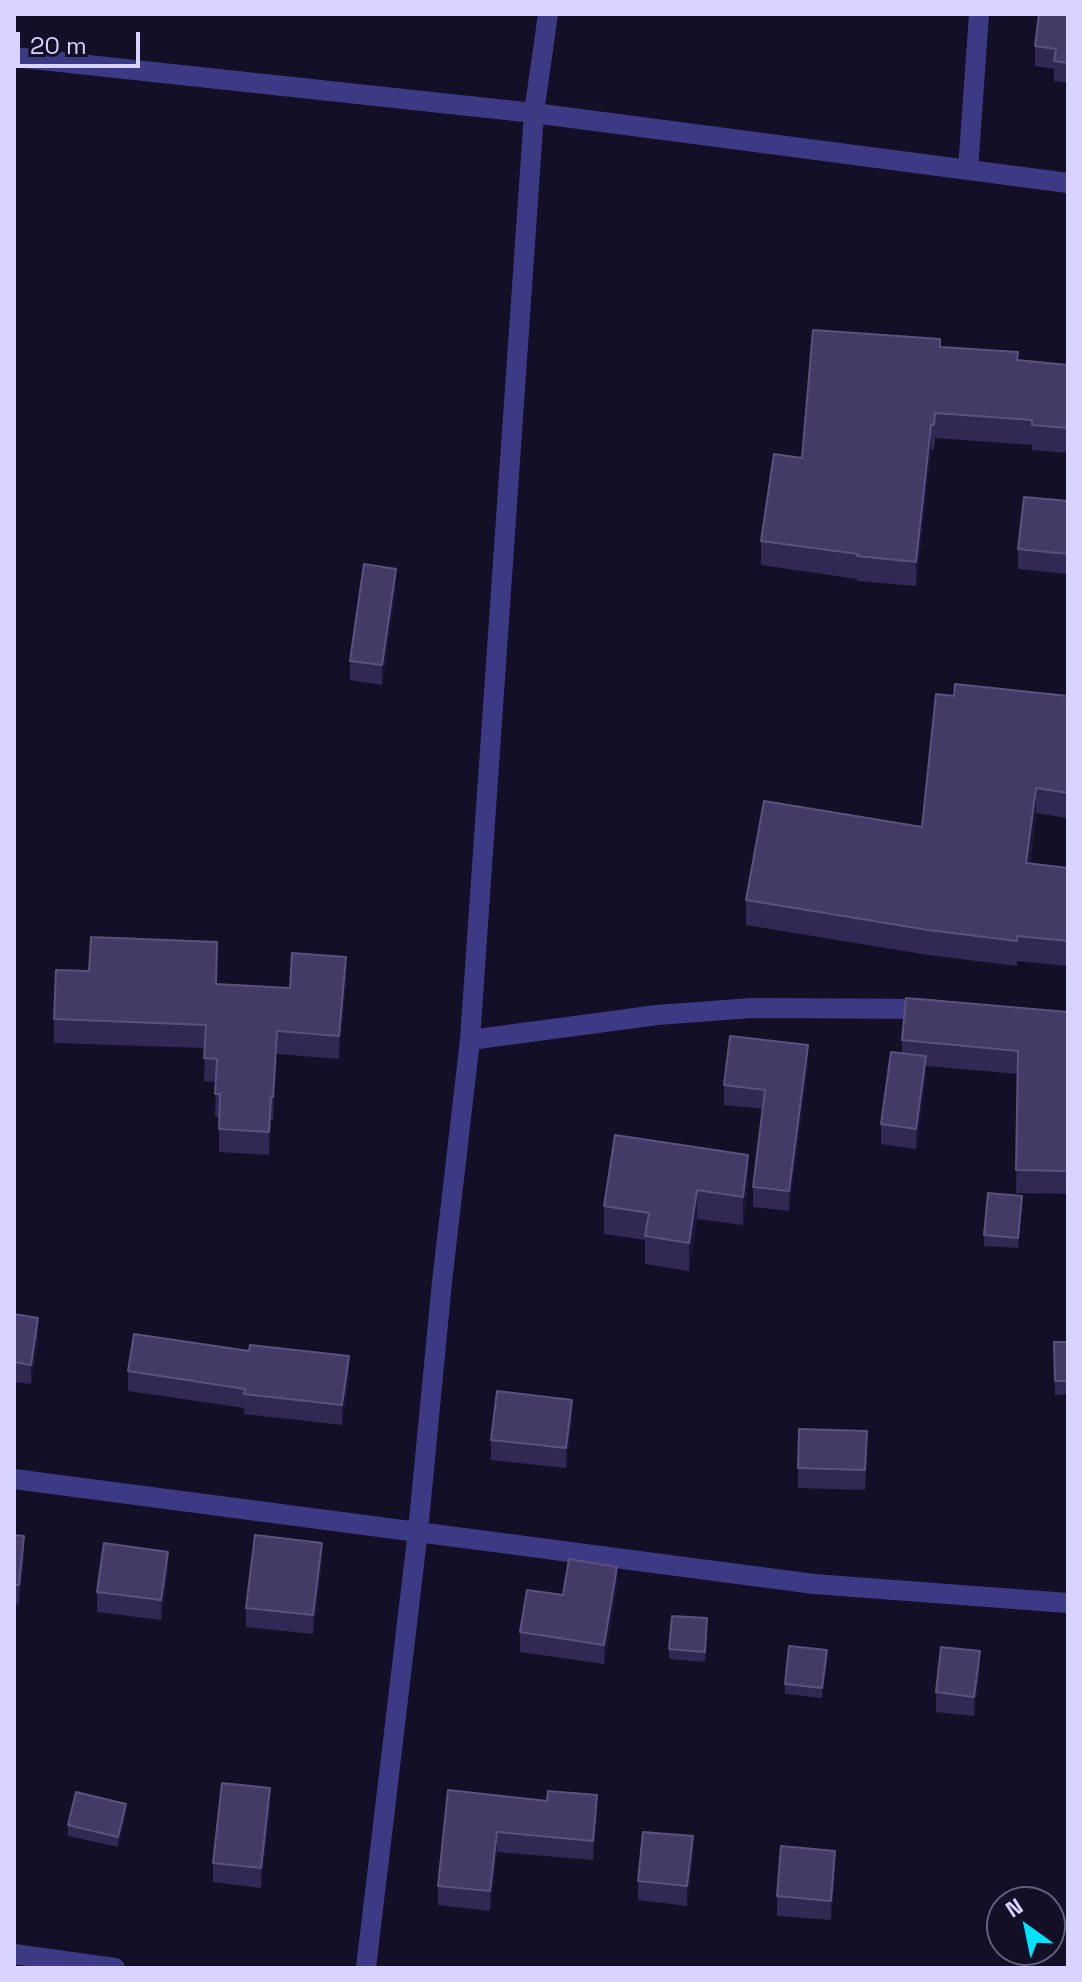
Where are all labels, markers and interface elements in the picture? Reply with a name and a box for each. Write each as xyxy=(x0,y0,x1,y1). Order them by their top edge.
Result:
scale bar xyxy=(20,16,144,66)
text: 20 m xyxy=(30,30,87,61)
north arrow xyxy=(986,1886,1066,1966)
text: N xyxy=(1000,1892,1028,1923)

